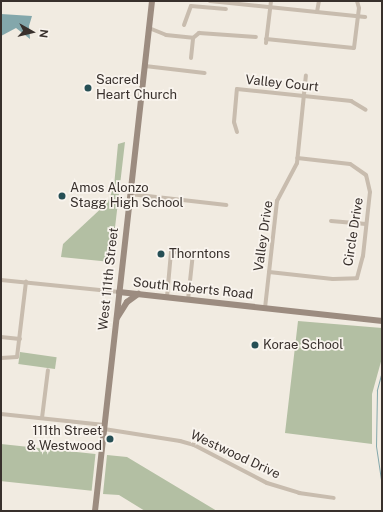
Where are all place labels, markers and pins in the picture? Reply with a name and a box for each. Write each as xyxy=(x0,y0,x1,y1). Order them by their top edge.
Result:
place label: Sacred Heart Church xyxy=(96,73,177,104)
marker: Sacred Heart Church xyxy=(83,83,93,93)
place label: Amos Alonzo Stagg High School xyxy=(70,181,184,212)
marker: Amos Alonzo Stagg High School xyxy=(57,191,67,201)
place label: Thorntons xyxy=(169,246,230,262)
marker: Thorntons xyxy=(156,249,166,259)
place label: Korae School xyxy=(263,337,343,353)
marker: Korae School xyxy=(250,340,260,350)
place label: 111th Street & Westwood xyxy=(27,424,102,455)
marker: 111th Street & Westwood xyxy=(105,434,115,444)

